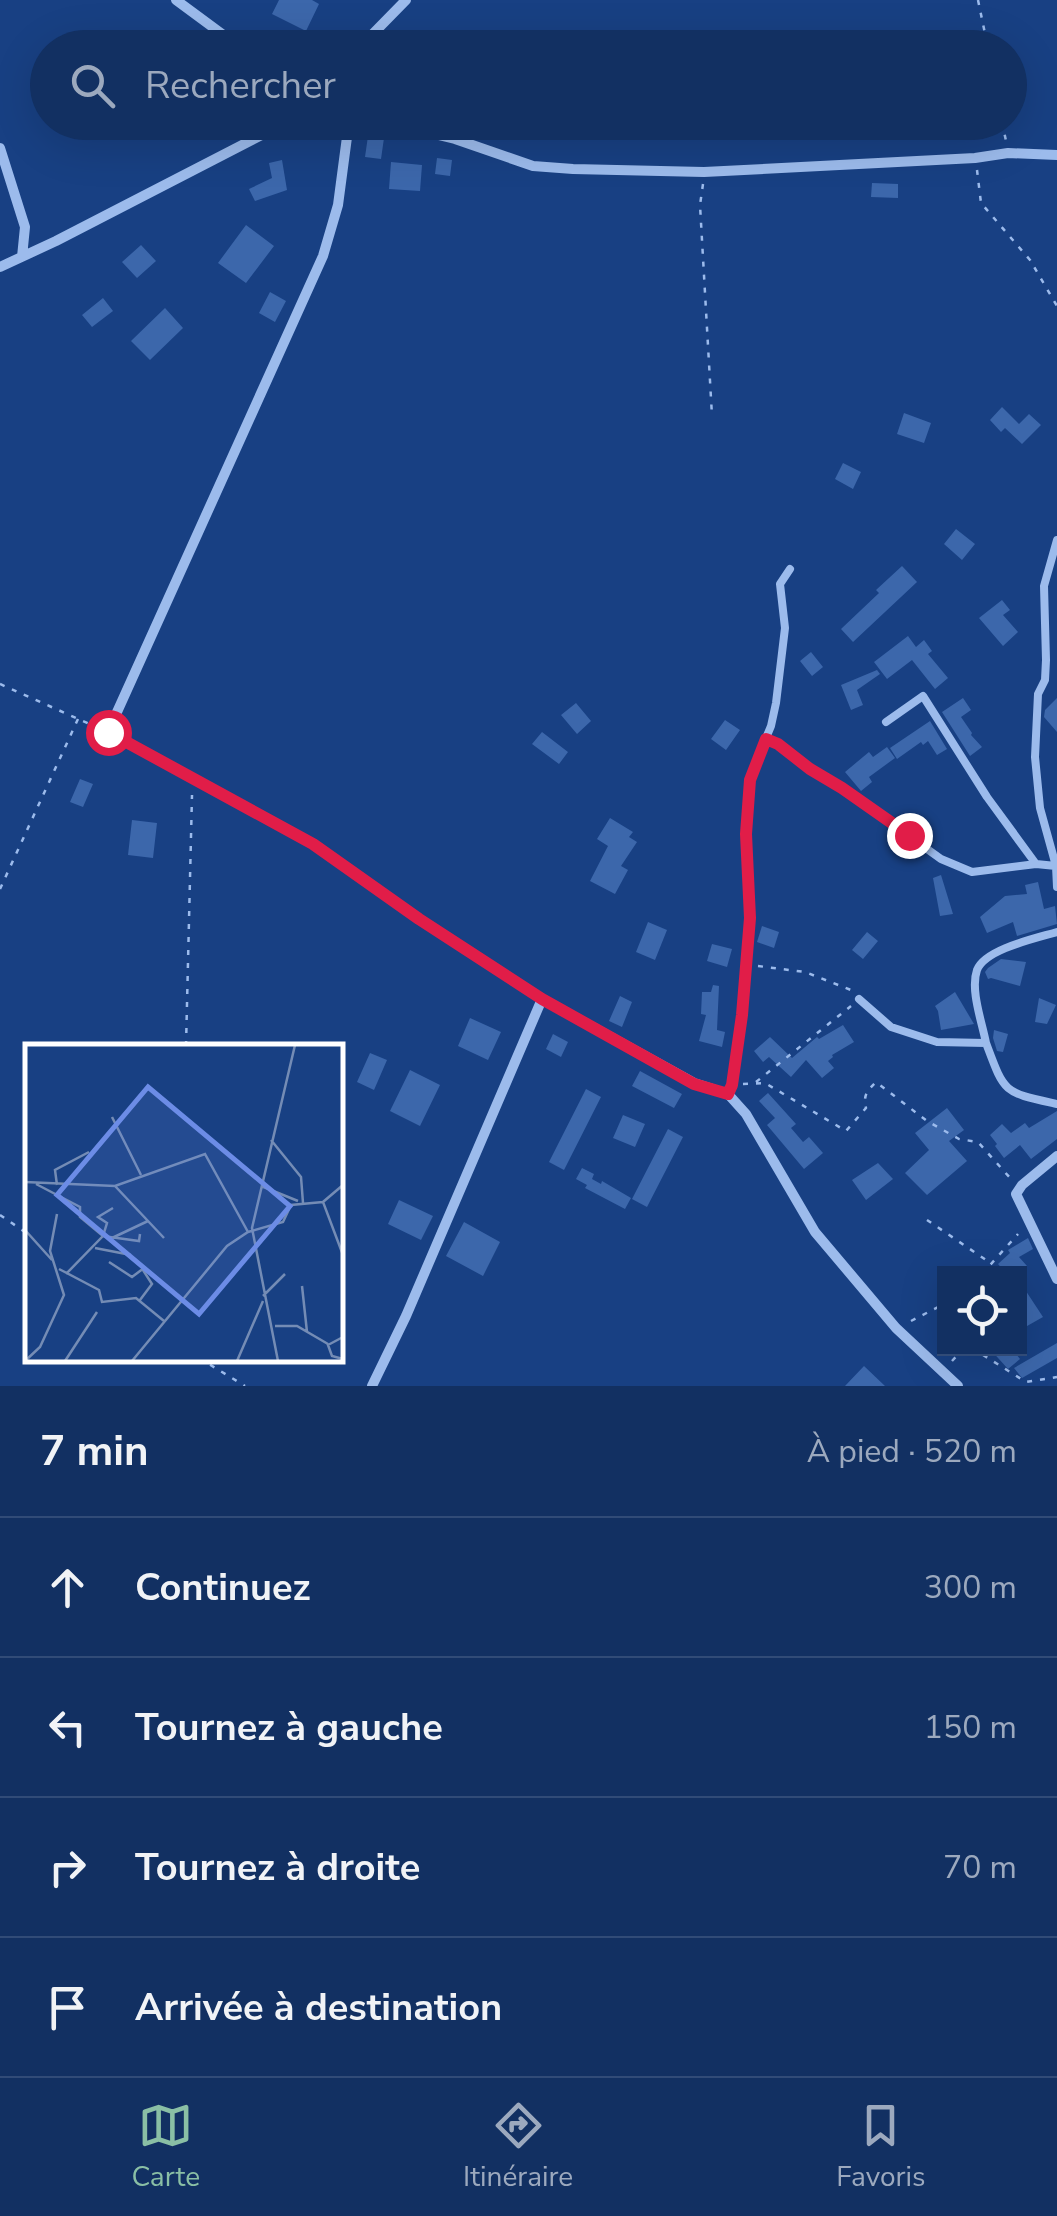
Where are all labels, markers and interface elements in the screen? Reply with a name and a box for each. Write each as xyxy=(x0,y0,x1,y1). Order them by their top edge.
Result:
search box xyxy=(30,30,1027,140)
icon: search xyxy=(65,58,120,113)
text: Rechercher xyxy=(145,60,336,111)
route start xyxy=(86,710,132,756)
route end xyxy=(887,813,933,859)
inset map xyxy=(25,1044,342,1361)
map controls xyxy=(937,1266,1027,1356)
button: locate xyxy=(937,1266,1027,1356)
text: 7 min xyxy=(40,1423,149,1480)
text: À pied · 520 m xyxy=(807,1430,1017,1473)
icon: ahead xyxy=(40,1560,95,1615)
text: Continuez xyxy=(135,1562,310,1613)
text: 300 m xyxy=(924,1566,1017,1609)
icon: left xyxy=(40,1700,95,1755)
text: Tournez à gauche xyxy=(135,1702,443,1753)
text: 150 m xyxy=(924,1706,1017,1749)
icon: right xyxy=(40,1840,95,1895)
text: Tournez à droite xyxy=(135,1842,420,1893)
text: 70 m xyxy=(943,1846,1017,1889)
icon: arrive xyxy=(40,1980,95,2035)
text: Arrivée à destination xyxy=(135,1982,502,2033)
tab: Carte xyxy=(131,2098,200,2196)
tab: Itinéraire xyxy=(463,2098,573,2196)
tab: Favoris xyxy=(836,2098,926,2196)

